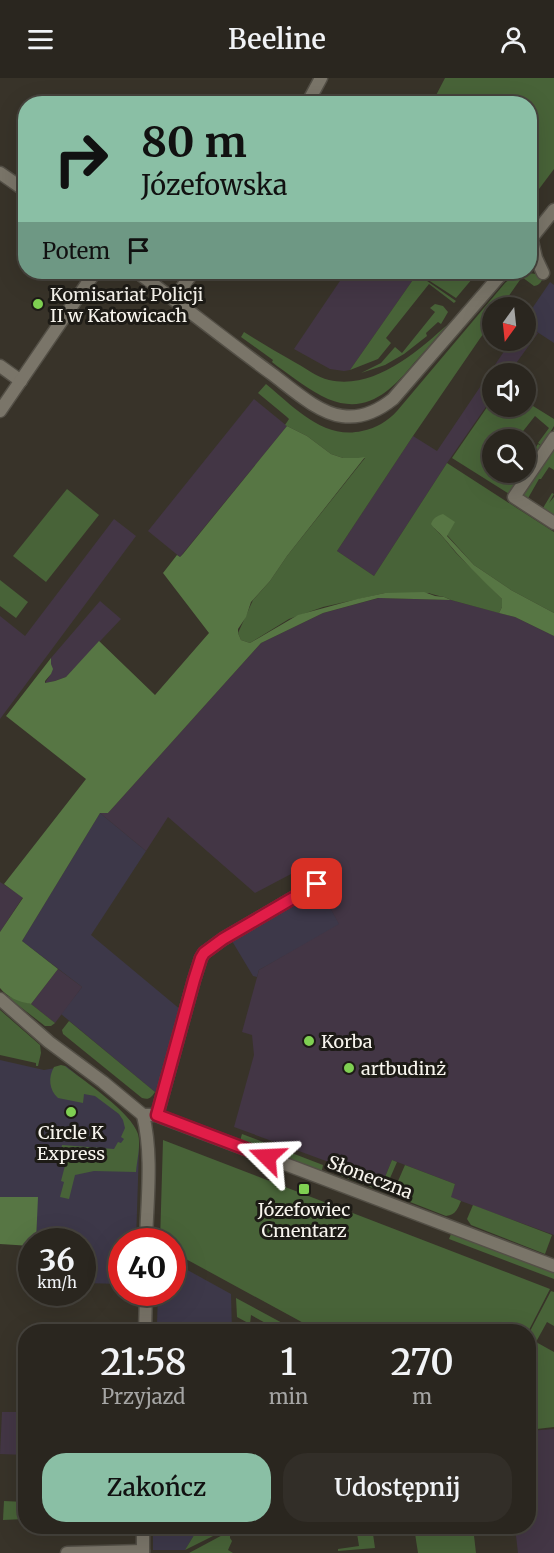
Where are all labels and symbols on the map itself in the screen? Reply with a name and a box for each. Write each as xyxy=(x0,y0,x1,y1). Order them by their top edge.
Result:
place label: Komisariat Policji II w Katowicach xyxy=(50,283,204,327)
marker: Komisariat Policji II w Katowicach xyxy=(31,297,45,311)
north arrow xyxy=(482,297,536,351)
pin xyxy=(291,858,342,909)
place label: Korba xyxy=(321,1030,373,1053)
marker: Korba xyxy=(302,1034,316,1048)
place label: artbudinż xyxy=(361,1057,446,1080)
marker: artbudinż xyxy=(342,1061,356,1075)
marker: Circle K Express xyxy=(64,1105,78,1119)
place label: Circle K Express xyxy=(37,1121,105,1165)
position arrow xyxy=(235,1125,299,1189)
street label: Słoneczna xyxy=(324,1150,416,1204)
marker: Józefowiec Cmentarz xyxy=(297,1182,311,1196)
place label: Józefowiec Cmentarz xyxy=(257,1198,350,1242)
speed limit sign: 40 xyxy=(108,1228,186,1306)

